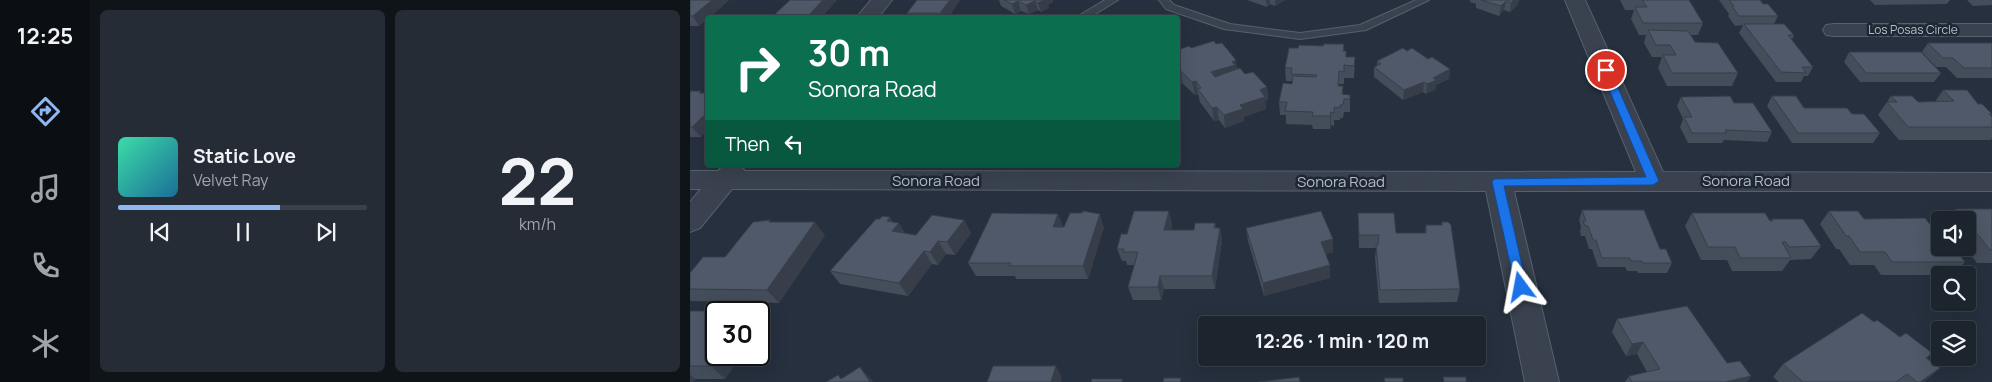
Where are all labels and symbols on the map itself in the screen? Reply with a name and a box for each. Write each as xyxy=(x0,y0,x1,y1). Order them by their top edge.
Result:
street label: Los Posas Circle xyxy=(1868,21,1958,38)
pin xyxy=(1585,49,1627,91)
street label: Sonora Road xyxy=(892,170,980,191)
street label: Sonora Road xyxy=(1702,170,1790,191)
street label: Sonora Road xyxy=(1297,171,1385,192)
position arrow xyxy=(1494,260,1546,312)
speed limit sign: 30 xyxy=(705,301,770,366)

